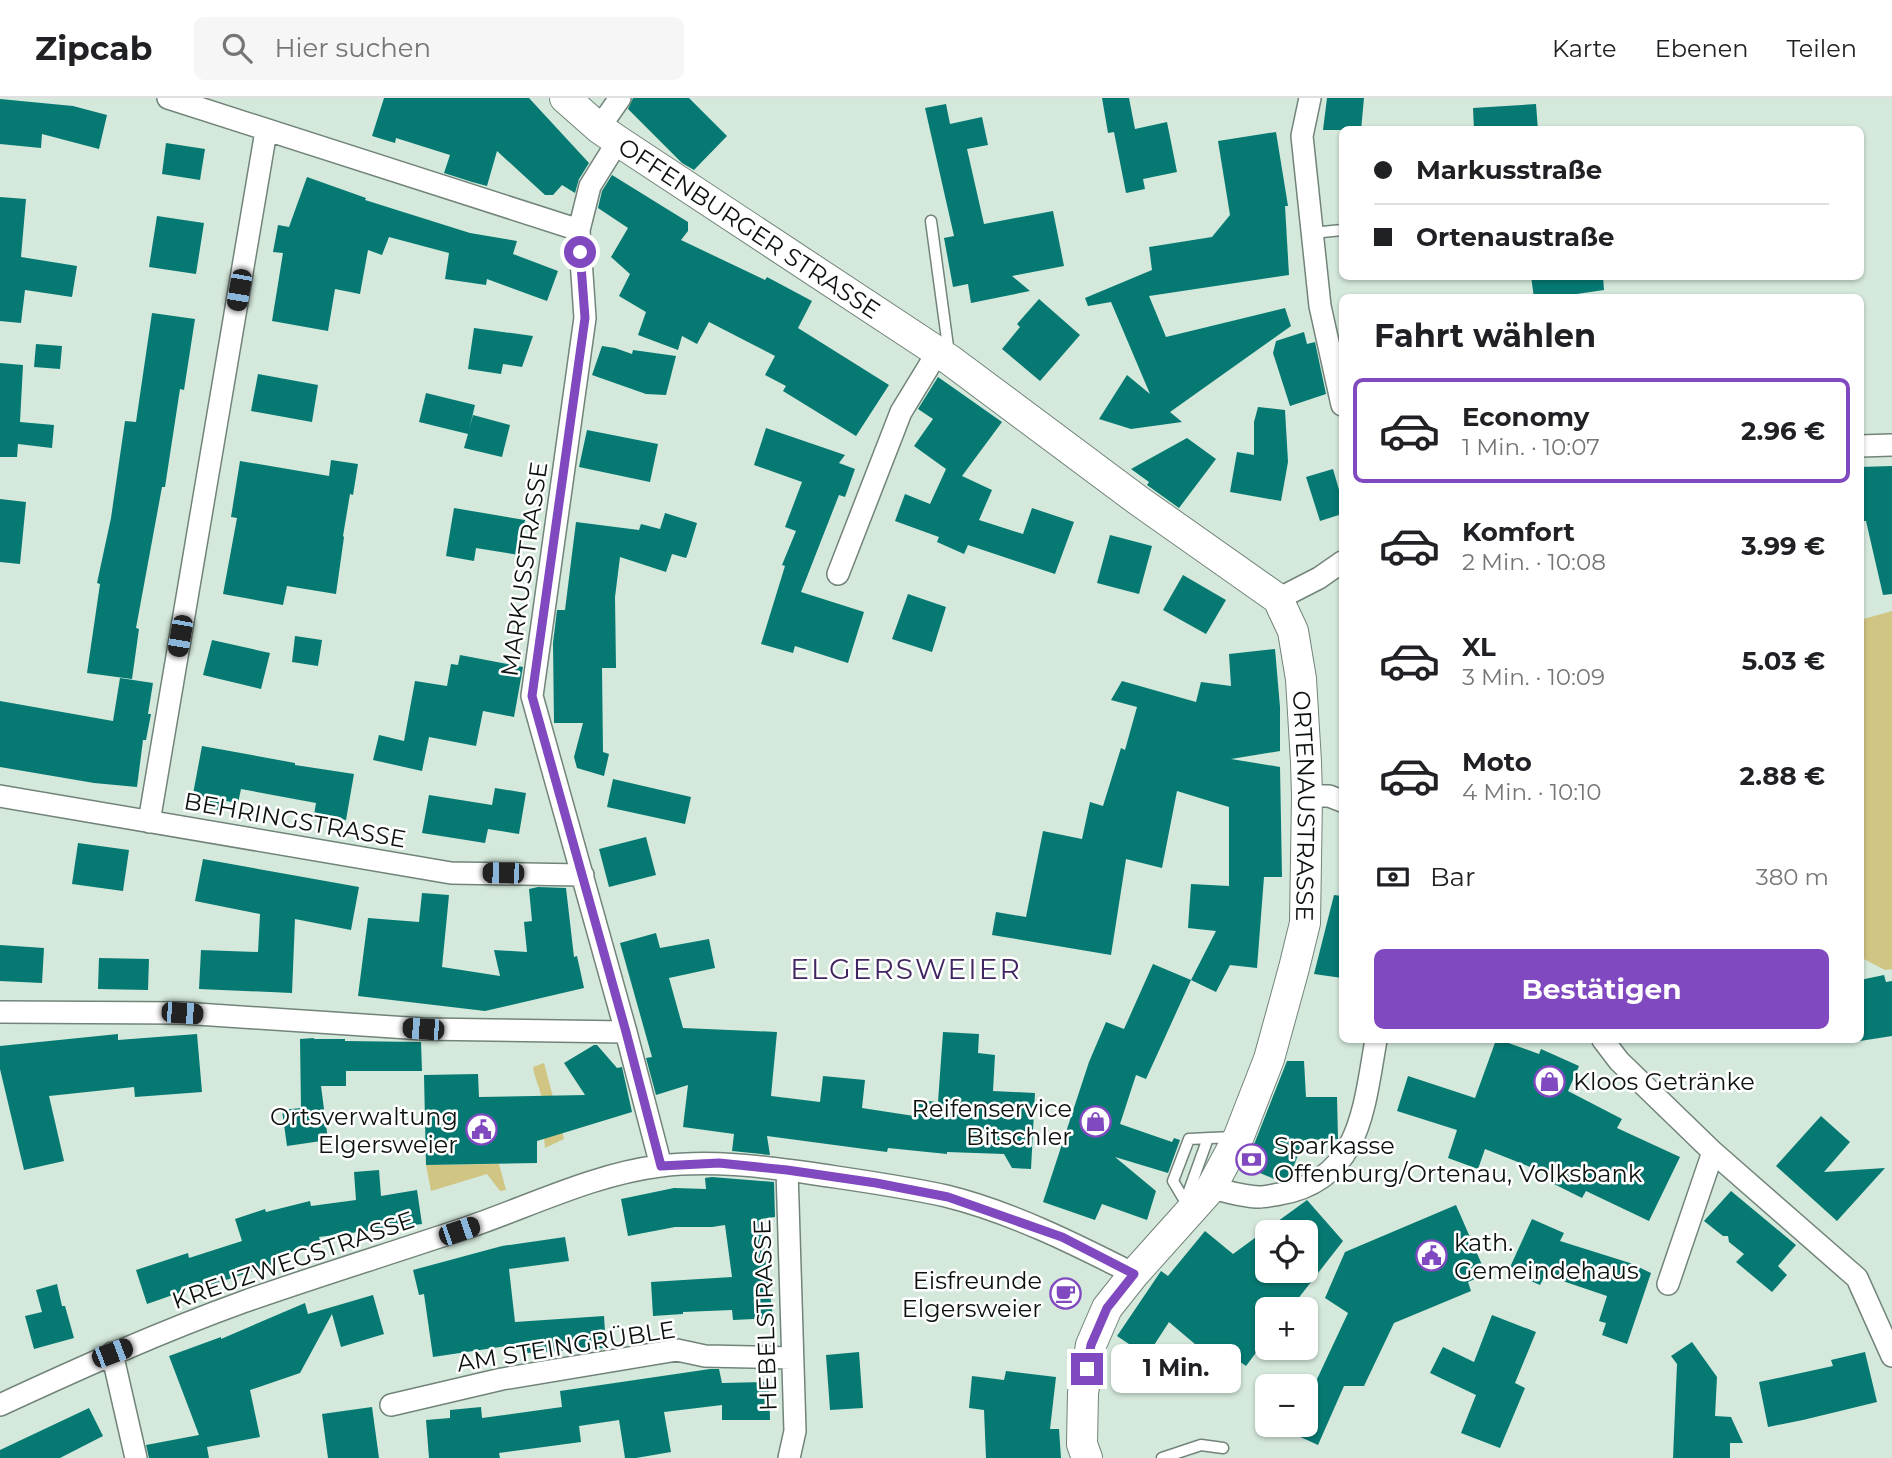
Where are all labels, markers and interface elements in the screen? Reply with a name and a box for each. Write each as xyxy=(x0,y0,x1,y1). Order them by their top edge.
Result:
search box xyxy=(194,17,684,80)
text: Zipcab xyxy=(35,28,152,68)
icon: search xyxy=(218,29,256,67)
text: Hier suchen xyxy=(274,32,431,64)
text: Karte xyxy=(1552,34,1617,63)
text: Ebenen xyxy=(1655,34,1748,63)
text: Teilen xyxy=(1786,34,1857,63)
street label: OFFENBURGER STRASSE xyxy=(613,131,886,325)
text: Markusstraße xyxy=(1416,154,1602,186)
text: Ortenaustraße xyxy=(1416,221,1614,253)
route start xyxy=(564,236,596,268)
car xyxy=(226,267,253,313)
text: Fahrt wählen xyxy=(1374,316,1596,355)
icon: car xyxy=(1378,399,1441,462)
text: Economy xyxy=(1462,401,1589,433)
text: 2.96 € xyxy=(1741,415,1825,447)
text: 1 Min. · 10:07 xyxy=(1462,433,1600,461)
street label: MARKUSSTRASSE xyxy=(495,460,553,678)
icon: car xyxy=(1378,514,1441,577)
text: Komfort xyxy=(1462,516,1575,548)
text: 3.99 € xyxy=(1741,530,1825,562)
text: 2 Min. · 10:08 xyxy=(1462,548,1606,576)
car xyxy=(167,613,194,659)
icon: car xyxy=(1378,629,1441,692)
text: XL xyxy=(1462,631,1496,663)
text: 5.03 € xyxy=(1742,645,1825,677)
text: 3 Min. · 10:09 xyxy=(1462,663,1605,691)
street label: ORTENAUSTRASSE xyxy=(1287,690,1322,922)
icon: car xyxy=(1378,744,1441,807)
text: Moto xyxy=(1462,746,1532,778)
text: 2.88 € xyxy=(1740,760,1825,792)
text: 4 Min. · 10:10 xyxy=(1462,778,1602,806)
street label: BEHRINGSTRASSE xyxy=(182,786,408,854)
icon: cash xyxy=(1374,858,1412,896)
text: Bar xyxy=(1430,861,1475,893)
car xyxy=(482,862,525,884)
text: 380 m xyxy=(1756,863,1829,891)
button: Bestätigen xyxy=(1374,949,1829,1029)
district label: ELGERSWEIER xyxy=(790,952,1022,986)
car xyxy=(161,1001,204,1025)
car xyxy=(402,1017,445,1041)
shop icon: Kloos Getränke xyxy=(1533,1064,1567,1098)
place label: Kloos Getränke xyxy=(1573,1067,1755,1096)
place label: Reifenservice Bitschler xyxy=(912,1094,1072,1151)
place label: Ortsverwaltung Elgersweier xyxy=(270,1102,458,1159)
shop icon: Reifenservice Bitschler xyxy=(1078,1105,1112,1139)
public building icon: Ortsverwaltung Elgersweier xyxy=(464,1113,498,1147)
place label: Sparkasse Offenburg/Ortenau, Volksbank xyxy=(1274,1131,1643,1188)
bank icon: Sparkasse Offenburg/Ortenau, Volksbank xyxy=(1234,1142,1268,1176)
street label: KREUZWEGSTRASSE xyxy=(168,1205,418,1315)
car xyxy=(436,1214,483,1248)
street label: HEBELSTRASSE xyxy=(747,1218,783,1412)
map controls xyxy=(1255,1220,1318,1437)
button: locate xyxy=(1255,1220,1318,1283)
place label: kath. Gemeindehaus xyxy=(1454,1228,1639,1285)
public building icon: kath. Gemeindehaus xyxy=(1414,1239,1448,1273)
place label: Eisfreunde Elgersweier xyxy=(902,1266,1042,1323)
cafe icon: Eisfreunde Elgersweier xyxy=(1048,1277,1082,1311)
button: + xyxy=(1255,1297,1318,1360)
street label: AM STEINGRÜBLE xyxy=(455,1314,677,1378)
car xyxy=(89,1336,136,1370)
callout: 1 Min. xyxy=(1112,1344,1241,1394)
route end xyxy=(1071,1353,1103,1385)
text: 1 Min. xyxy=(1143,1354,1209,1382)
button: − xyxy=(1255,1374,1318,1437)

